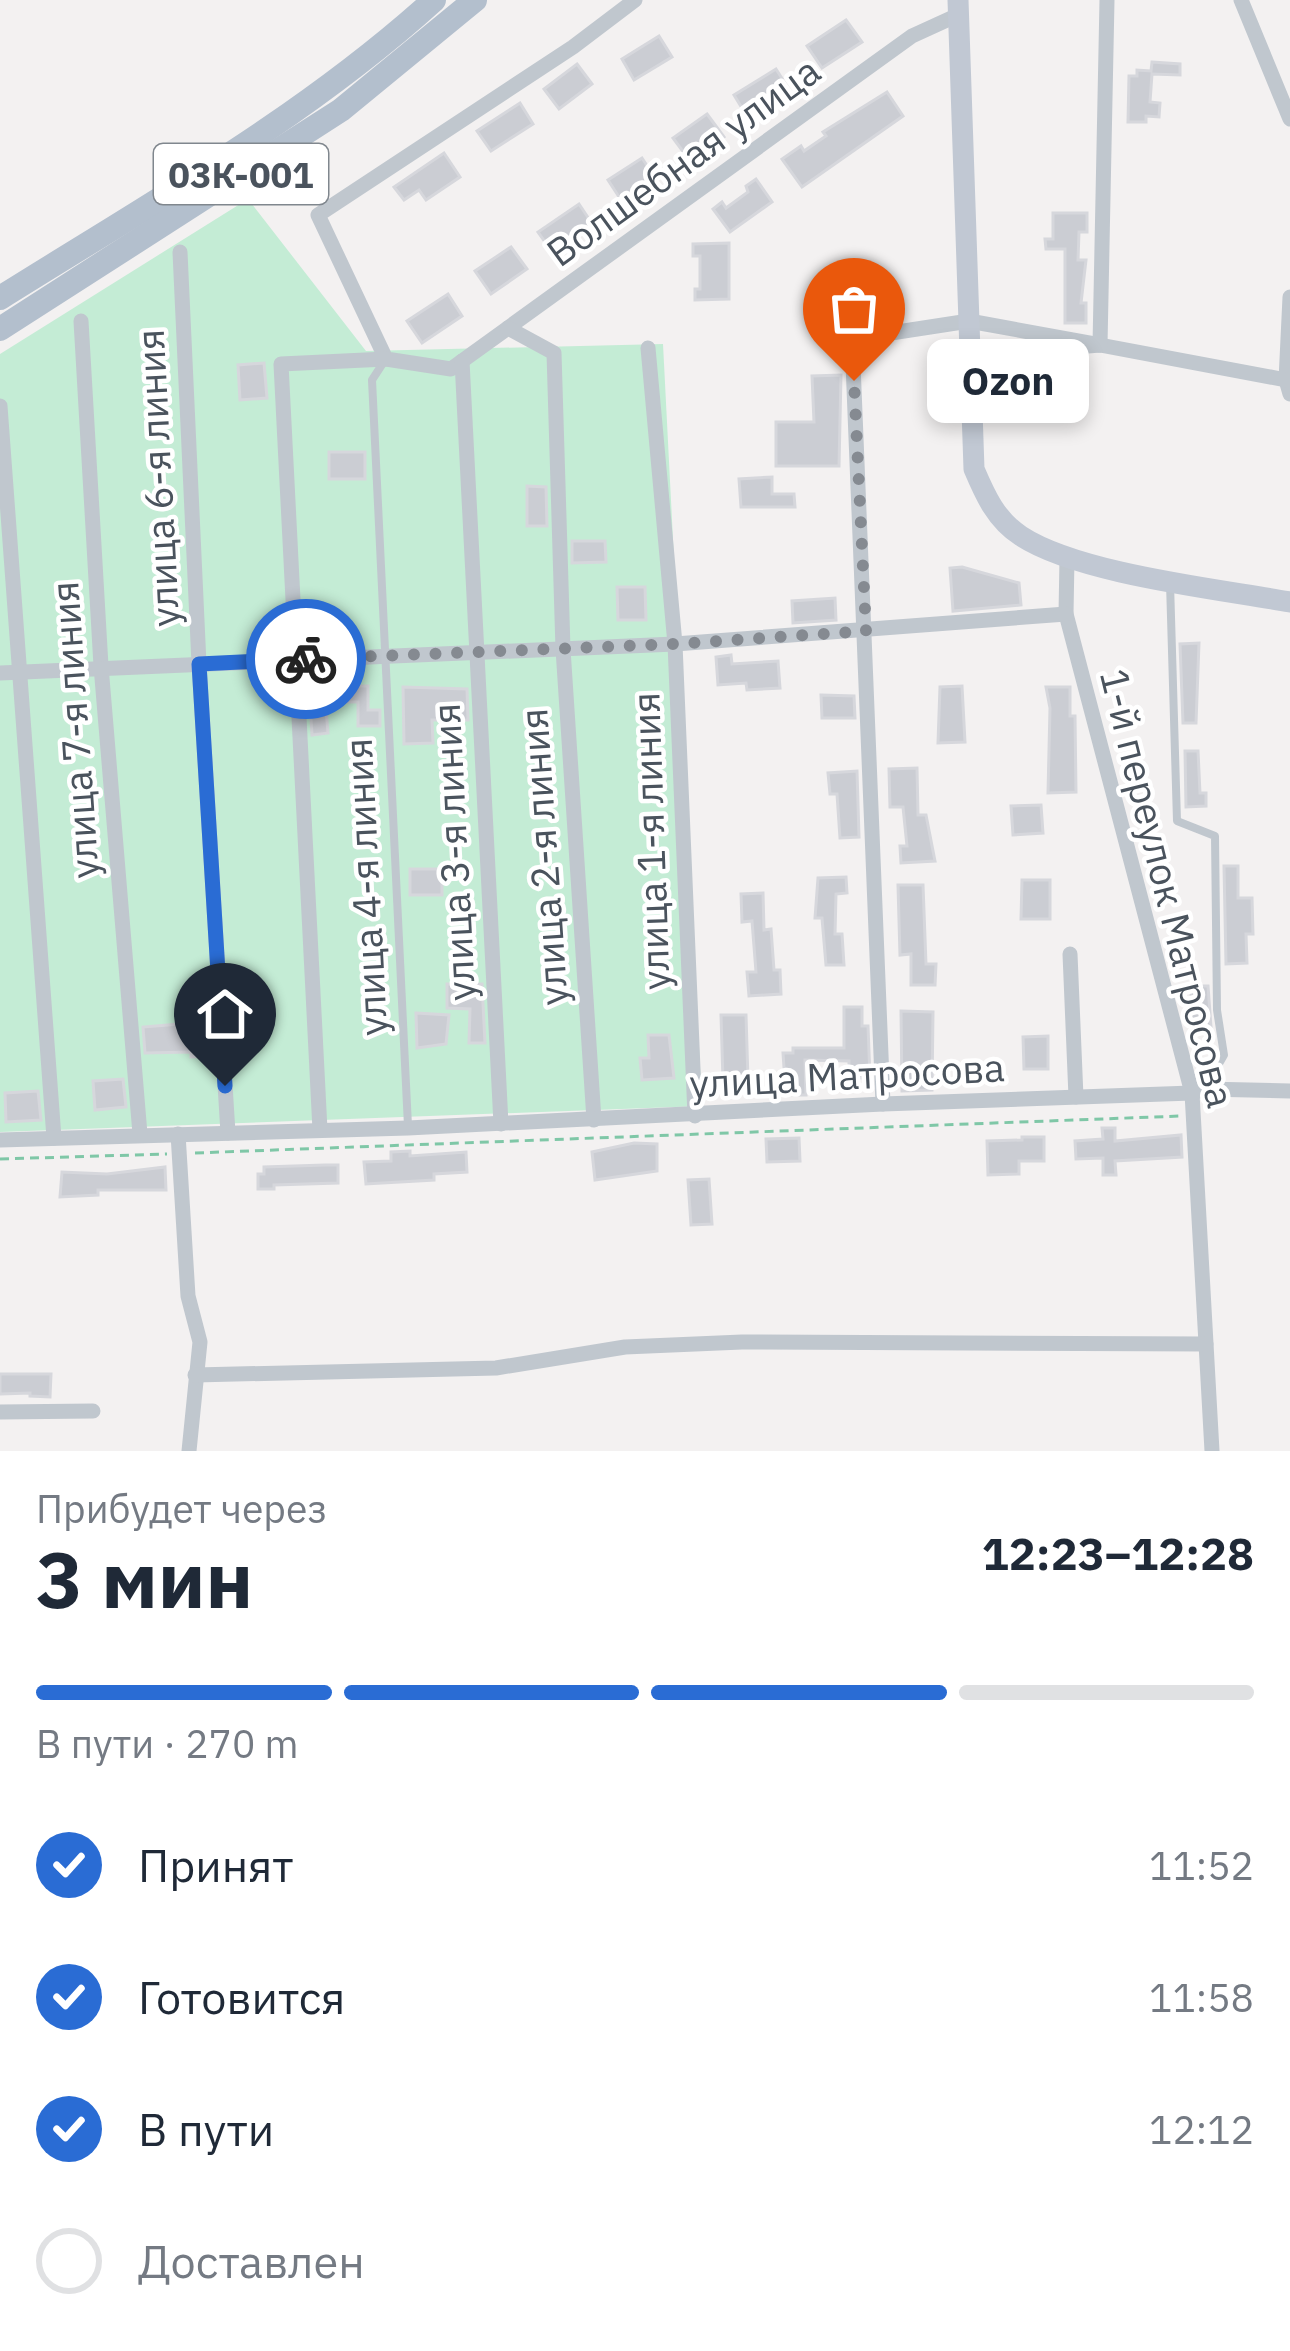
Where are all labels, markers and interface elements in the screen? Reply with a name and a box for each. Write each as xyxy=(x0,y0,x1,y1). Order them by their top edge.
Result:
street label: Волшебная улица xyxy=(536,45,830,277)
road number: 03К-001 xyxy=(154,144,328,204)
pin xyxy=(803,258,905,381)
icon: bag xyxy=(821,276,887,342)
street label: улица 6-я линия xyxy=(124,328,190,628)
callout: Ozon xyxy=(926,339,1088,423)
text: Ozon xyxy=(962,355,1054,406)
street label: улица 7-я линия xyxy=(38,580,110,880)
courier xyxy=(246,599,366,719)
icon: bike xyxy=(273,626,339,692)
street label: 1-й переулок Матросова xyxy=(1089,663,1247,1113)
street label: улица 1-я линия xyxy=(619,691,681,991)
street label: улица 3-я линия xyxy=(420,702,486,1002)
street label: улица 2-я линия xyxy=(507,707,579,1007)
street label: улица 4-я линия xyxy=(332,737,398,1037)
pin xyxy=(174,963,276,1086)
icon: home xyxy=(192,981,258,1047)
street label: улица Матросова xyxy=(688,1041,1006,1109)
text: Прибудет через xyxy=(36,1483,327,1534)
text: 12:23–12:28 xyxy=(982,1524,1254,1582)
text: 3 мин xyxy=(36,1528,253,1629)
text: В пути · 270 m xyxy=(36,1718,299,1769)
icon: check xyxy=(36,1832,102,1898)
text: Принят xyxy=(138,1836,294,1894)
text: 11:52 xyxy=(1149,1840,1254,1891)
icon: check xyxy=(36,1964,102,2030)
text: Готовится xyxy=(138,1968,345,2026)
text: 11:58 xyxy=(1149,1972,1254,2023)
icon: check xyxy=(36,2096,102,2162)
text: В пути xyxy=(138,2100,274,2158)
text: 12:12 xyxy=(1149,2104,1254,2155)
text: Доставлен xyxy=(138,2232,365,2290)

